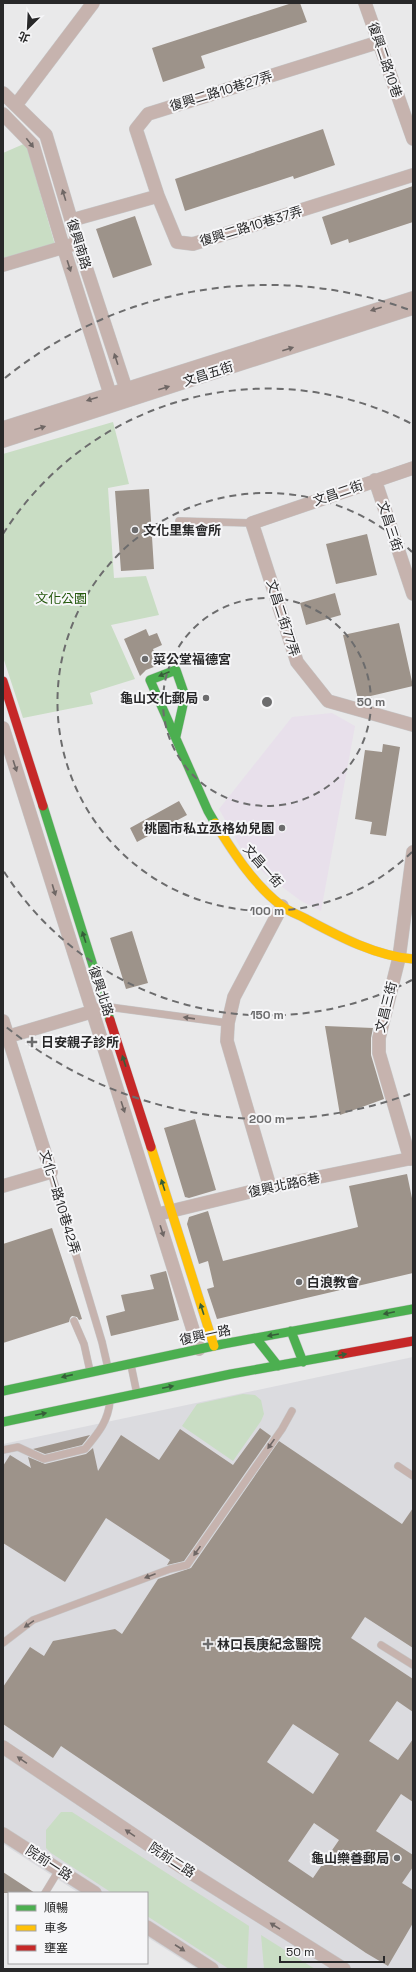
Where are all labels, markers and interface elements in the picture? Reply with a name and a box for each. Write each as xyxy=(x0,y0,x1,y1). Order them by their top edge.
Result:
north arrow xyxy=(8,8,48,48)
street label: 復興二路10巷 xyxy=(364,20,406,100)
text: 北 xyxy=(16,29,32,46)
street label: 復興二路10巷27弄 xyxy=(167,67,275,115)
one-way arrow xyxy=(25,137,34,148)
one-way arrow xyxy=(61,188,67,200)
street label: 復興二路10巷37弄 xyxy=(197,202,305,250)
street label: 復興南路 xyxy=(63,217,95,271)
one-way arrow xyxy=(66,260,72,272)
one-way arrow xyxy=(370,307,382,313)
one-way arrow xyxy=(282,346,294,352)
one-way arrow xyxy=(113,352,119,364)
street label: 文昌五街 xyxy=(181,358,235,390)
one-way arrow xyxy=(158,385,170,391)
one-way arrow xyxy=(85,396,97,402)
one-way arrow xyxy=(34,425,46,431)
street label: 文昌二街 xyxy=(311,476,365,510)
street label: 文昌三街 xyxy=(374,499,406,553)
place label: 文化里集會所 xyxy=(143,522,221,539)
marker: 文化里集會所 xyxy=(130,525,140,535)
street label: 文昌二街77弄 xyxy=(263,577,303,659)
park label: 文化公園 xyxy=(35,590,87,607)
place label: 菜公堂福德宮 xyxy=(153,651,231,668)
marker: 菜公堂福德宮 xyxy=(140,654,150,664)
one-way arrow xyxy=(158,672,170,678)
place label: 龜山文化郵局 xyxy=(120,690,198,707)
marker: 龜山文化郵局 xyxy=(201,693,211,703)
text: 50 m xyxy=(357,694,385,710)
centre of rings xyxy=(260,695,274,709)
one-way arrow xyxy=(12,760,18,772)
place label: 桃園市私立丞格幼兒園 xyxy=(144,820,274,837)
marker: 桃園市私立丞格幼兒園 xyxy=(277,823,287,833)
street label: 文昌一街 xyxy=(240,841,286,891)
one-way arrow xyxy=(51,884,57,896)
text: 100 m xyxy=(250,903,284,919)
one-way arrow xyxy=(81,931,87,943)
street label: 復興北路 xyxy=(85,964,117,1018)
street label: 文昌三街 xyxy=(371,980,401,1034)
text: 150 m xyxy=(250,1007,284,1023)
one-way arrow xyxy=(183,1015,195,1021)
place label: 日安親子診所 xyxy=(41,1034,119,1051)
marker: 日安親子診所 xyxy=(26,1036,38,1048)
one-way arrow xyxy=(120,1055,126,1067)
one-way arrow xyxy=(120,1101,126,1113)
text: 200 m xyxy=(249,1111,285,1127)
street label: 文化一路10巷42弄 xyxy=(36,1148,84,1256)
street label: 復興北路6巷 xyxy=(247,1169,321,1201)
one-way arrow xyxy=(160,1179,166,1191)
one-way arrow xyxy=(159,1225,165,1237)
place label: 白浪教會 xyxy=(307,1274,360,1291)
marker: 白浪教會 xyxy=(294,1277,304,1287)
one-way arrow xyxy=(199,1303,205,1315)
one-way arrow xyxy=(383,1311,395,1317)
street label: 復興一路 xyxy=(178,1321,232,1349)
one-way arrow xyxy=(267,1332,280,1338)
one-way arrow xyxy=(335,1352,347,1358)
one-way arrow xyxy=(61,1374,73,1380)
one-way arrow xyxy=(162,1384,175,1390)
one-way arrow xyxy=(35,1410,47,1416)
one-way arrow xyxy=(267,1439,275,1450)
one-way arrow xyxy=(193,1546,201,1556)
one-way arrow xyxy=(143,1574,155,1580)
one-way arrow xyxy=(24,1620,34,1628)
place label: 林口長庚紀念醫院 xyxy=(217,1636,321,1653)
marker: 林口長庚紀念醫院 xyxy=(202,1638,214,1650)
one-way arrow xyxy=(17,1757,28,1764)
one-way arrow xyxy=(125,1829,136,1837)
street label: 院前二路 xyxy=(146,1839,198,1881)
street label: 院前一路 xyxy=(23,1842,75,1884)
place label: 龜山樂善郵局 xyxy=(311,1850,389,1867)
marker: 龜山樂善郵局 xyxy=(392,1853,402,1863)
legend xyxy=(8,1892,148,1964)
text: 順暢 xyxy=(44,1900,68,1916)
text: 車多 xyxy=(44,1920,68,1936)
one-way arrow xyxy=(270,1922,280,1930)
scale bar xyxy=(280,1938,384,1964)
text: 壅塞 xyxy=(44,1940,68,1956)
one-way arrow xyxy=(174,1944,185,1952)
text: 50 m xyxy=(286,1944,314,1960)

